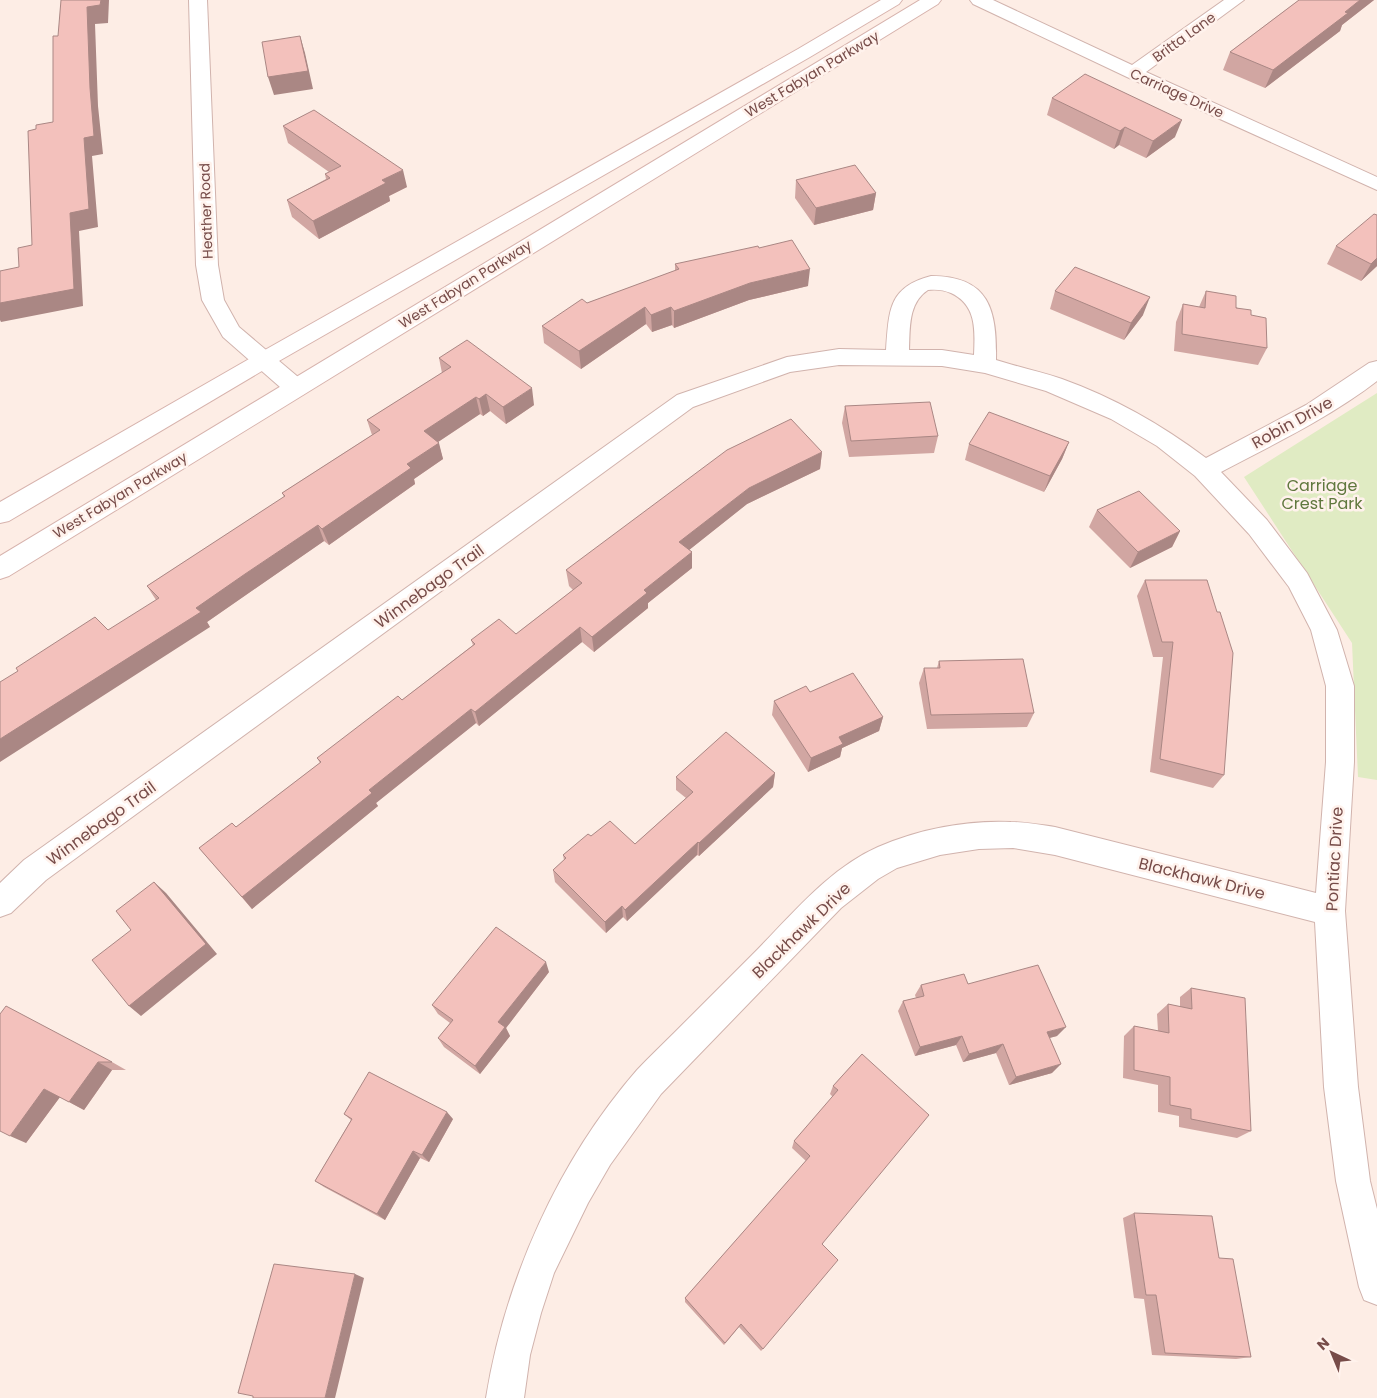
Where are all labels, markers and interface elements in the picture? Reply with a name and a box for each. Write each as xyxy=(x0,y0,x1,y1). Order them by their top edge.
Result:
street label: Britta Lane xyxy=(1148,7,1220,67)
street label: West Fabyan Parkway xyxy=(741,26,883,122)
street label: Carriage Drive xyxy=(1127,63,1227,123)
street label: Heather Road xyxy=(194,163,218,259)
street label: West Fabyan Parkway xyxy=(395,235,535,333)
street label: Robin Drive xyxy=(1248,391,1337,454)
street label: West Fabyan Parkway xyxy=(49,447,191,543)
park label: Carriage Crest Park xyxy=(1282,474,1363,515)
street label: Winnebago Trail xyxy=(370,539,489,634)
street label: Winnebago Trail xyxy=(42,776,161,871)
street label: Pontiac Drive xyxy=(1320,806,1349,912)
street label: Blackhawk Drive xyxy=(1136,852,1267,905)
street label: Blackhawk Drive xyxy=(747,877,856,984)
north arrow xyxy=(1307,1328,1357,1378)
text: N xyxy=(1312,1333,1334,1354)

